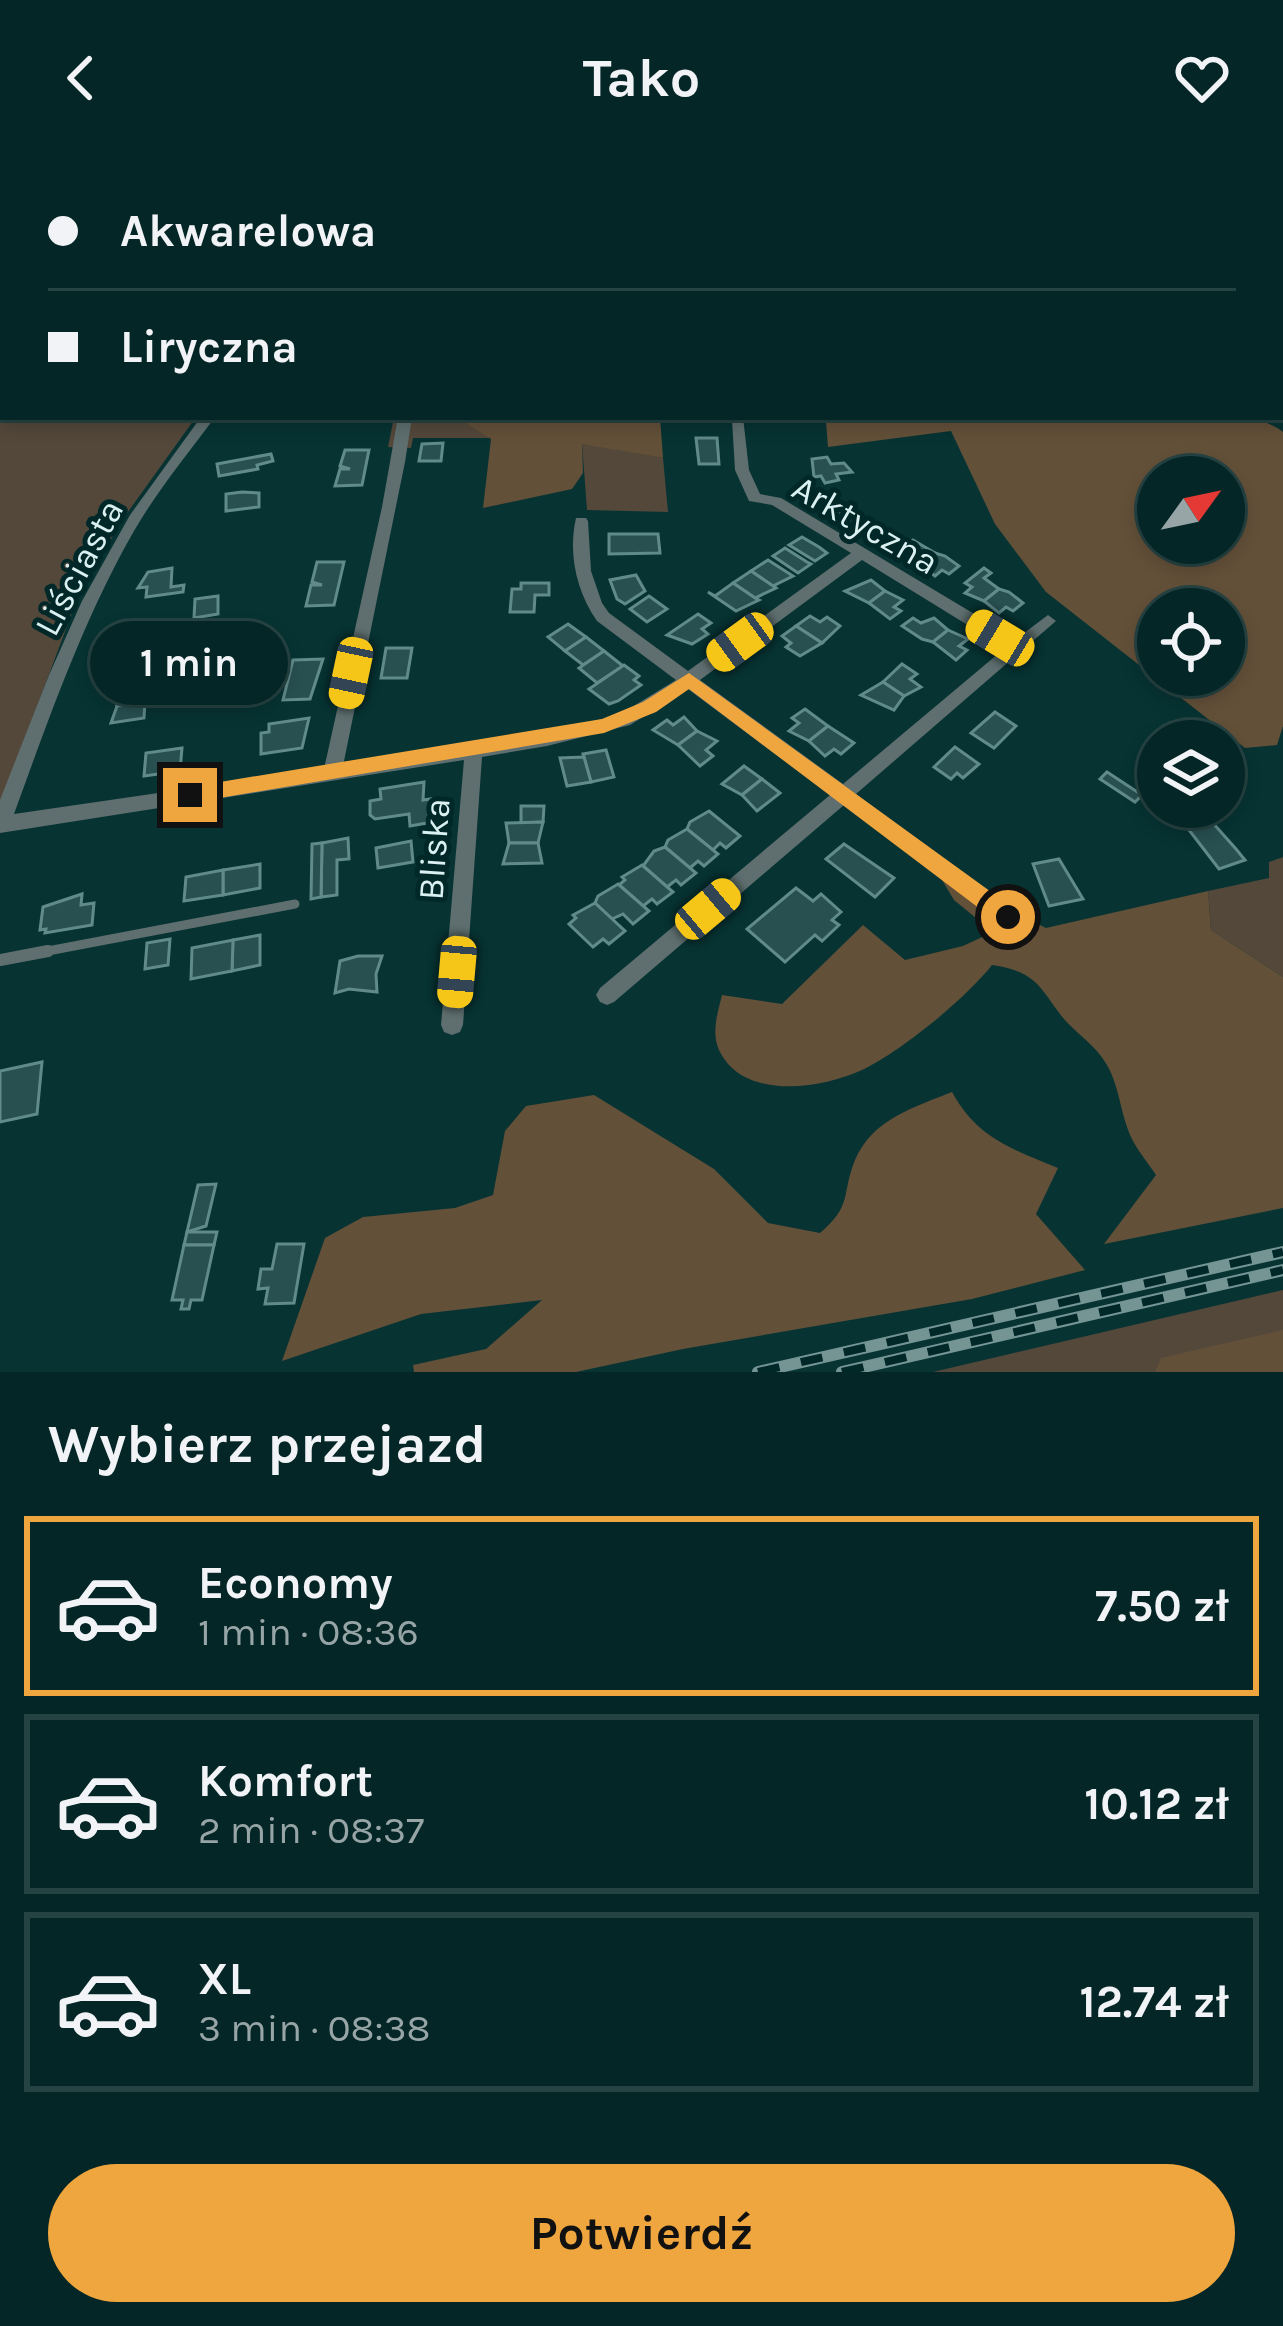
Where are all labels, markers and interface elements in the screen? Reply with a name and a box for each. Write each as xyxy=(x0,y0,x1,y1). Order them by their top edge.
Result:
icon: back xyxy=(48,45,114,111)
icon: heart xyxy=(1169,45,1235,111)
text: Tako xyxy=(583,46,700,110)
text: Akwarelowa xyxy=(120,205,376,257)
text: Liryczna xyxy=(120,321,298,373)
north arrow xyxy=(1137,456,1245,564)
map controls xyxy=(1137,456,1245,828)
street label: Arktyczna xyxy=(785,466,946,583)
street label: Liściasta xyxy=(26,492,132,643)
button: locate xyxy=(1137,588,1245,696)
car xyxy=(960,604,1040,672)
car xyxy=(700,606,780,678)
callout: 1 min xyxy=(91,621,289,705)
car xyxy=(326,634,376,712)
text: 1 min xyxy=(140,640,238,686)
button: layers xyxy=(1137,720,1245,828)
route end xyxy=(163,768,217,822)
street label: Bliska xyxy=(409,797,459,902)
car xyxy=(669,872,747,946)
route start xyxy=(981,890,1035,944)
car xyxy=(436,935,478,1009)
text: Wybierz przejazd xyxy=(48,1412,486,1476)
icon: car xyxy=(54,1552,162,1660)
text: Economy xyxy=(198,1557,393,1609)
text: 7.50 zł xyxy=(1095,1580,1229,1632)
text: 1 min · 08:36 xyxy=(198,1609,419,1655)
icon: car xyxy=(54,1750,162,1858)
text: Komfort xyxy=(198,1755,373,1807)
text: 10.12 zł xyxy=(1084,1778,1229,1830)
text: 2 min · 08:37 xyxy=(198,1807,424,1853)
icon: car xyxy=(54,1948,162,2056)
text: XL xyxy=(198,1953,251,2005)
text: 12.74 zł xyxy=(1080,1976,1229,2028)
text: 3 min · 08:38 xyxy=(198,2005,431,2051)
button: Potwierdź xyxy=(48,2164,1235,2302)

